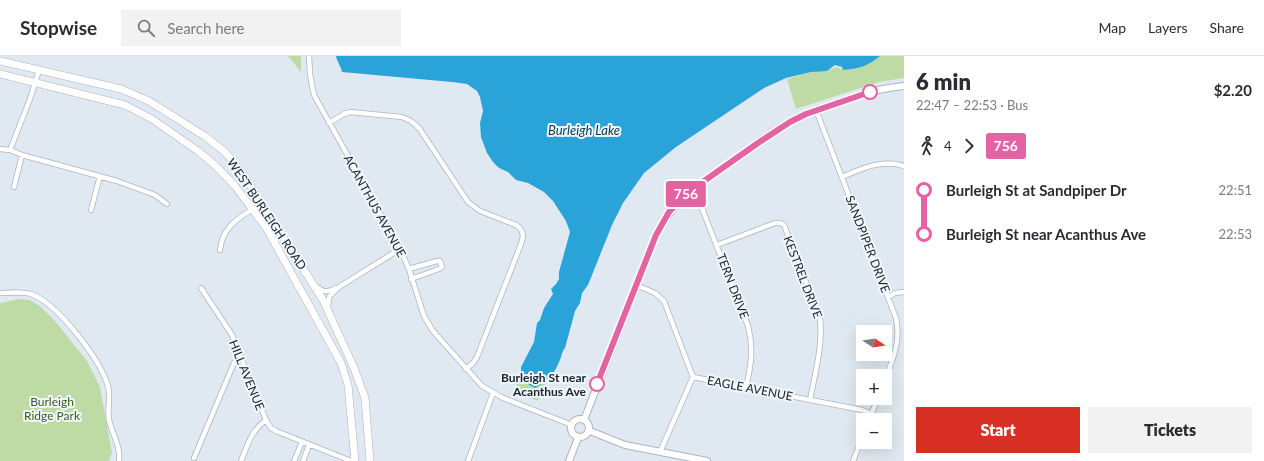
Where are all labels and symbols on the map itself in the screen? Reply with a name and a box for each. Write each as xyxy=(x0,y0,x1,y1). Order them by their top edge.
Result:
unlabelled marker xyxy=(862,84,878,100)
water label: Burleigh Lake xyxy=(548,122,620,138)
street label: ACANTHUS AVENUE xyxy=(341,152,409,260)
street label: WEST BURLEIGH ROAD xyxy=(224,155,310,273)
line badge: 756 xyxy=(663,181,709,207)
street label: SANDPIPER DRIVE xyxy=(843,193,894,295)
street label: KESTREL DRIVE xyxy=(780,234,826,320)
street label: TERN DRIVE xyxy=(714,251,752,321)
north arrow xyxy=(856,325,892,361)
street label: HILL AVENUE xyxy=(226,338,268,412)
place label: Burleigh St near Acanthus Ave xyxy=(501,370,587,399)
street label: EAGLE AVENUE xyxy=(706,372,794,404)
marker: Burleigh St near Acanthus Ave xyxy=(589,376,605,392)
park label: Burleigh Ridge Park xyxy=(24,394,81,423)

